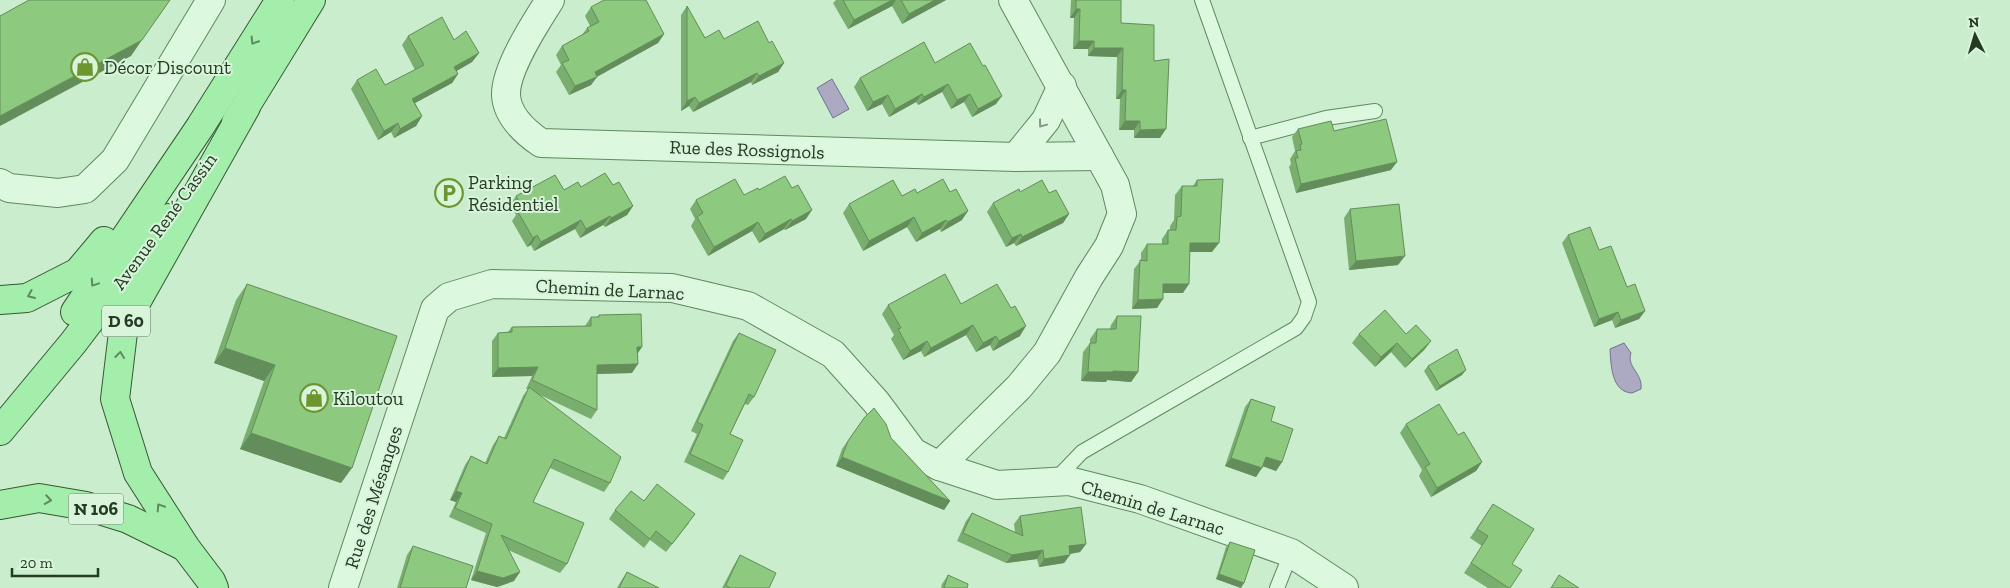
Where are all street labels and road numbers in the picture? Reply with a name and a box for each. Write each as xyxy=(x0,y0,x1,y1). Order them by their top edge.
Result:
street label: Rue des Rossignols xyxy=(669,135,825,164)
street label: Avenue René Cassin xyxy=(107,148,222,294)
street label: Chemin de Larnac xyxy=(535,274,685,305)
road number: D 60 xyxy=(102,306,150,336)
street label: Rue des Mésanges xyxy=(340,423,407,572)
street label: Chemin de Larnac xyxy=(1078,475,1228,540)
road number: N 106 xyxy=(68,494,124,524)

